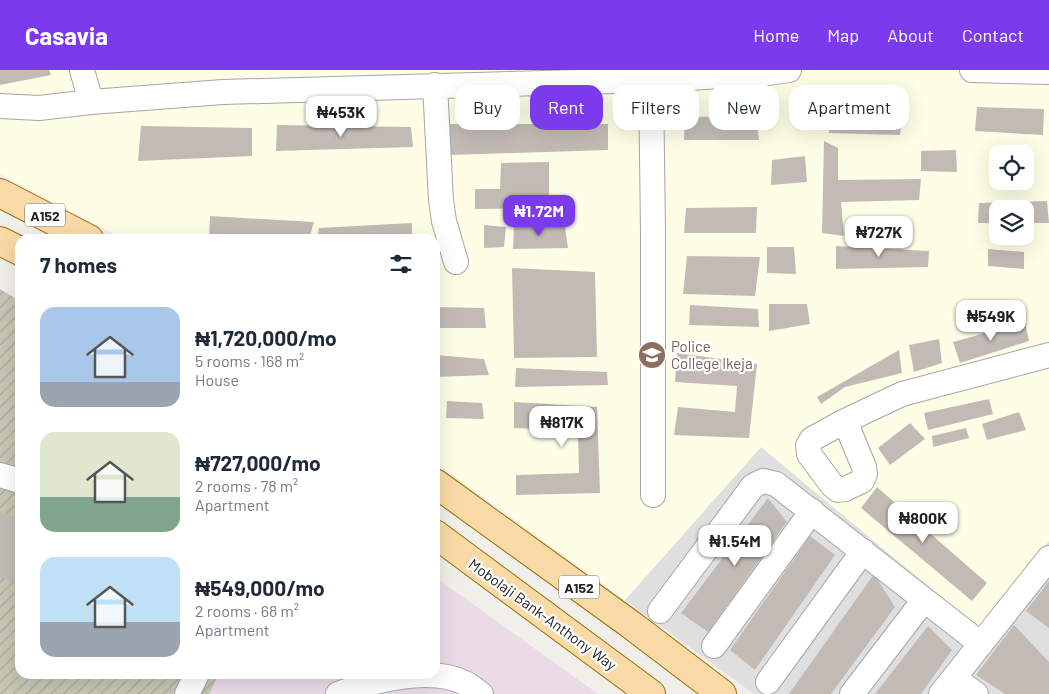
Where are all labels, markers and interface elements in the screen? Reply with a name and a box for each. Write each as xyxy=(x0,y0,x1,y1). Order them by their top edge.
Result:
text: Casavia xyxy=(25,21,108,50)
text: Home xyxy=(753,24,799,46)
text: Map xyxy=(827,24,859,46)
text: About xyxy=(887,24,934,46)
text: Contact xyxy=(962,24,1024,46)
chip: Buy xyxy=(455,85,520,130)
chip: Rent xyxy=(530,85,603,130)
chip: Filters xyxy=(613,85,699,130)
chip: New xyxy=(709,85,779,130)
chip: Apartment xyxy=(789,85,909,130)
pin: ₦453K xyxy=(306,96,376,138)
text: ₦453K xyxy=(317,102,365,121)
map controls xyxy=(989,145,1034,245)
button: locate xyxy=(989,145,1034,190)
pin: ₦1.72M xyxy=(498,194,580,237)
button: layers xyxy=(989,200,1034,245)
text: ₦1.72M xyxy=(514,201,564,220)
road number: A152 xyxy=(25,204,65,226)
pin: ₦727K xyxy=(844,216,914,258)
text: ₦727K xyxy=(856,222,902,241)
icon: filters xyxy=(387,250,415,278)
text: 7 homes xyxy=(40,252,117,277)
pin: ₦549K xyxy=(956,300,1026,342)
text: ₦549K xyxy=(967,306,1015,325)
text: ₦1,720,000/mo xyxy=(195,325,337,350)
icon: home xyxy=(80,327,140,387)
place label: Police College Ikeja xyxy=(671,337,753,372)
school or university icon: Police College Ikeja xyxy=(637,340,667,370)
text: 5 rooms · 168 m² xyxy=(195,351,304,370)
text: House xyxy=(195,370,239,389)
pin: ₦817K xyxy=(527,406,597,448)
text: ₦817K xyxy=(540,412,584,431)
text: ₦727,000/mo xyxy=(195,450,321,475)
icon: home xyxy=(80,452,140,512)
text: 2 rooms · 78 m² xyxy=(195,476,298,495)
text: Apartment xyxy=(195,495,270,514)
pin: ₦800K xyxy=(888,502,958,544)
text: ₦800K xyxy=(899,508,947,527)
pin: ₦1.54M xyxy=(694,524,776,567)
text: ₦1.54M xyxy=(709,531,761,550)
street label: Mobolaji Bank-Anthony Way xyxy=(465,554,621,674)
text: ₦549,000/mo xyxy=(195,575,325,600)
road number: A152 xyxy=(559,576,599,598)
icon: home xyxy=(80,577,140,637)
text: 2 rooms · 68 m² xyxy=(195,601,299,620)
text: Apartment xyxy=(195,620,270,639)

